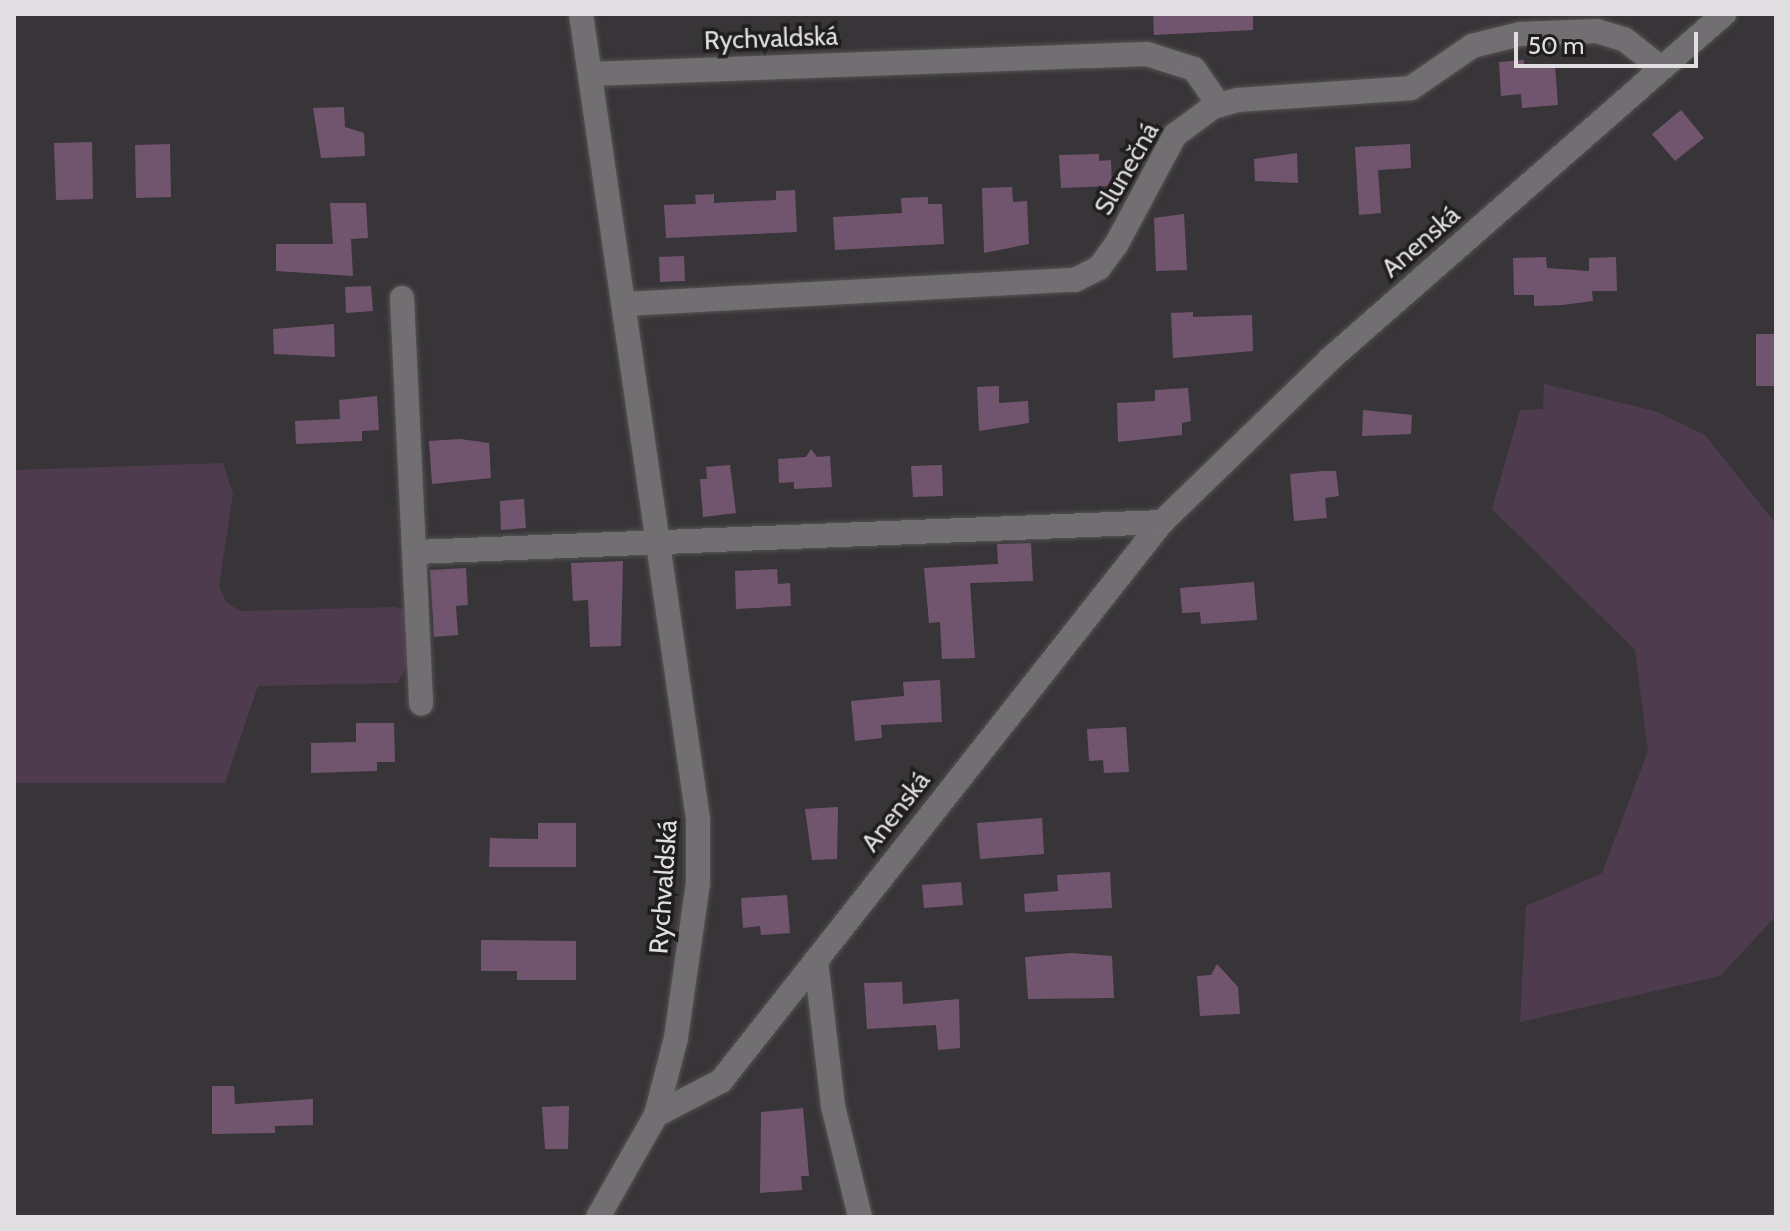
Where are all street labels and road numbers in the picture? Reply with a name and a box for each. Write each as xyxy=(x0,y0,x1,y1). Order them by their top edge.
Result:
street label: Rychvaldská xyxy=(703,21,839,57)
street label: Slunečná xyxy=(1088,117,1166,221)
street label: Anenská xyxy=(1376,200,1466,284)
street label: Anenská xyxy=(855,766,937,858)
street label: Rychvaldská xyxy=(644,819,684,955)

